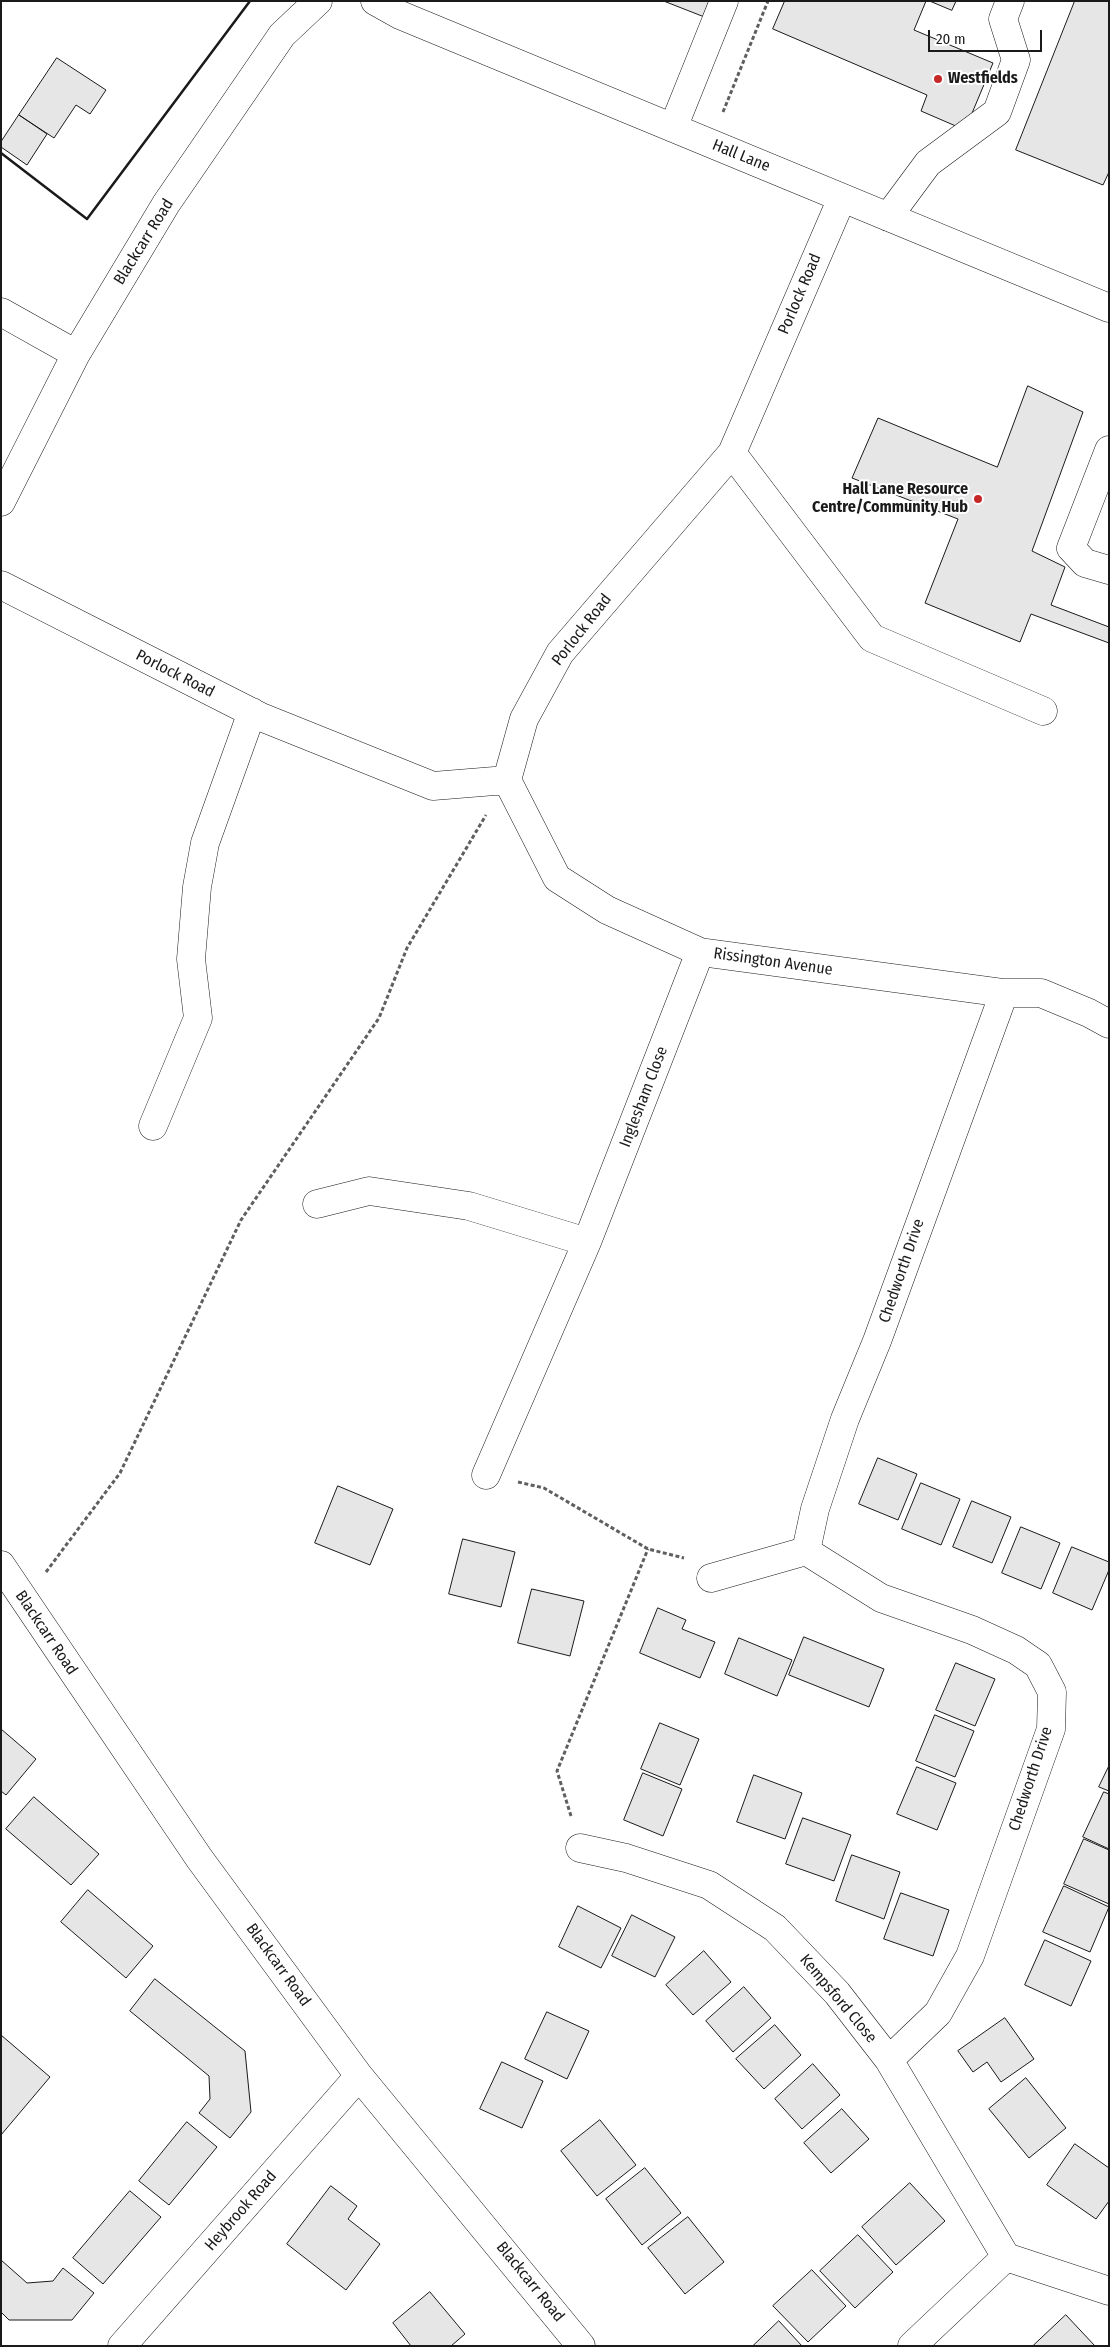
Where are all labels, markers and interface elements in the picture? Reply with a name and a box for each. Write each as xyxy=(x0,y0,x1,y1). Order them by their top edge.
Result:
scale bar xyxy=(930,20,1044,52)
text: 20 m xyxy=(936,30,966,48)
place label: Westfields xyxy=(948,69,1018,89)
marker: Westfields xyxy=(932,73,944,85)
street label: Hall Lane xyxy=(709,136,773,176)
street label: Blackcarr Road xyxy=(110,196,178,288)
street label: Porlock Road xyxy=(774,251,826,337)
place label: Hall Lane Resource Centre/Community Hub xyxy=(812,480,968,518)
marker: Hall Lane Resource Centre/Community Hub xyxy=(972,493,984,505)
street label: Porlock Road xyxy=(548,590,616,670)
street label: Porlock Road xyxy=(132,646,218,702)
street label: Rissington Avenue xyxy=(712,944,834,980)
street label: Inglesham Close xyxy=(616,1044,672,1150)
street label: Chedworth Drive xyxy=(875,1217,929,1325)
street label: Blackcarr Road xyxy=(11,1587,81,1679)
street label: Chedworth Drive xyxy=(1005,1724,1057,1834)
street label: Blackcarr Road xyxy=(242,1920,314,2010)
street label: Kempsford Close xyxy=(795,1951,881,2047)
street label: Heybrook Road xyxy=(201,2167,281,2255)
street label: Blackcarr Road xyxy=(492,2238,568,2326)

